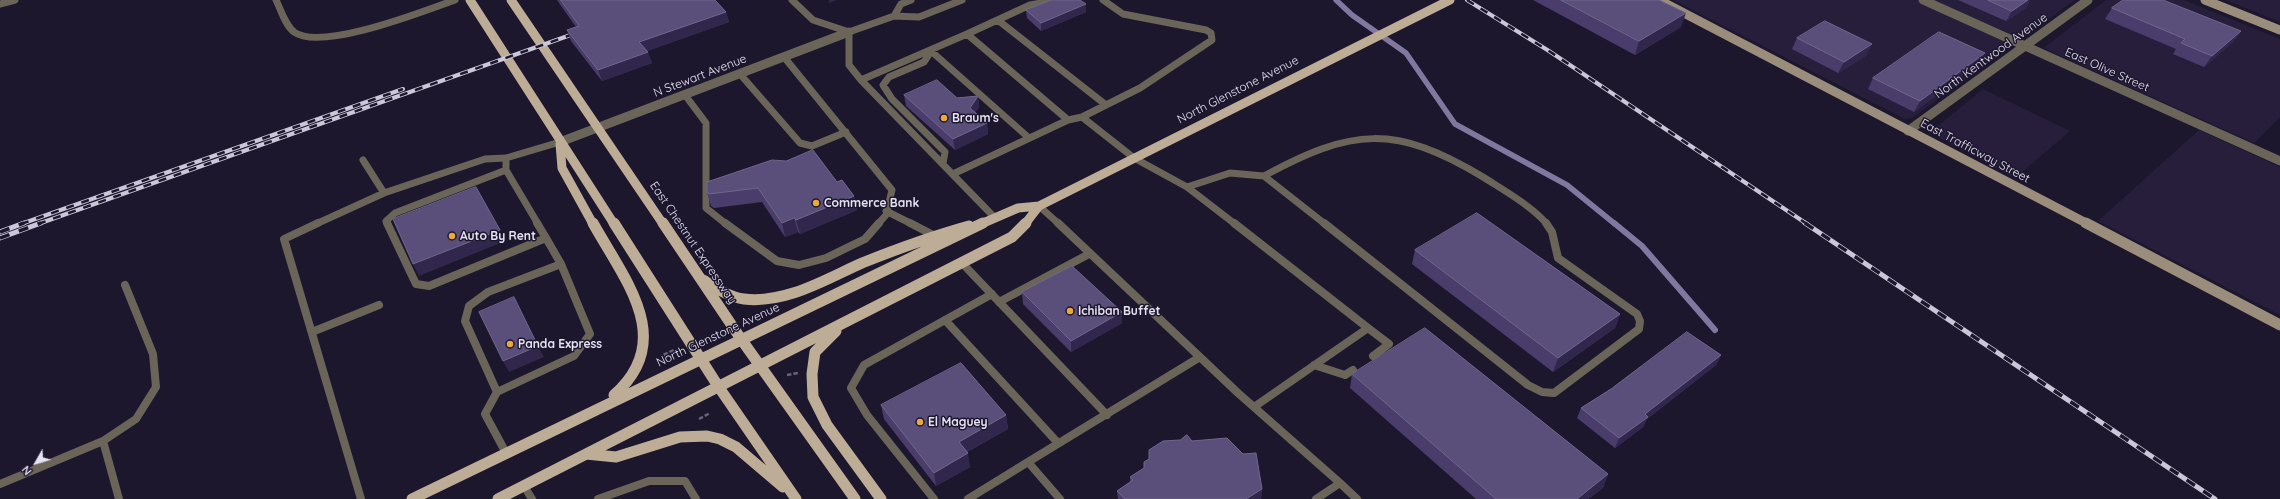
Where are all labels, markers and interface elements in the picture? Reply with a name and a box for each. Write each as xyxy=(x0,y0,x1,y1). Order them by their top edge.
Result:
street label: North Kentwood Avenue xyxy=(1932,10,2050,102)
street label: East Olive Street xyxy=(2063,45,2151,95)
street label: N Stewart Avenue xyxy=(651,52,749,100)
street label: North Glenstone Avenue xyxy=(1175,53,1301,127)
place label: Braum's xyxy=(952,111,999,125)
marker: Braum's xyxy=(939,113,949,123)
street label: East Trafficway Street xyxy=(1918,116,2032,186)
street label: East Chestnut Expressway xyxy=(647,179,739,307)
place label: Commerce Bank xyxy=(824,196,919,210)
marker: Commerce Bank xyxy=(811,198,821,208)
place label: Auto By Rent xyxy=(460,229,536,243)
marker: Auto By Rent xyxy=(447,231,457,241)
street label: North Glenstone Avenue xyxy=(654,300,782,370)
place label: Ichiban Buffet xyxy=(1078,304,1160,318)
marker: Ichiban Buffet xyxy=(1065,306,1075,316)
place label: Panda Express xyxy=(518,337,602,351)
marker: Panda Express xyxy=(505,339,515,349)
place label: El Maguey xyxy=(928,415,987,429)
marker: El Maguey xyxy=(915,417,925,427)
north arrow xyxy=(16,443,56,483)
text: N xyxy=(19,463,35,478)

